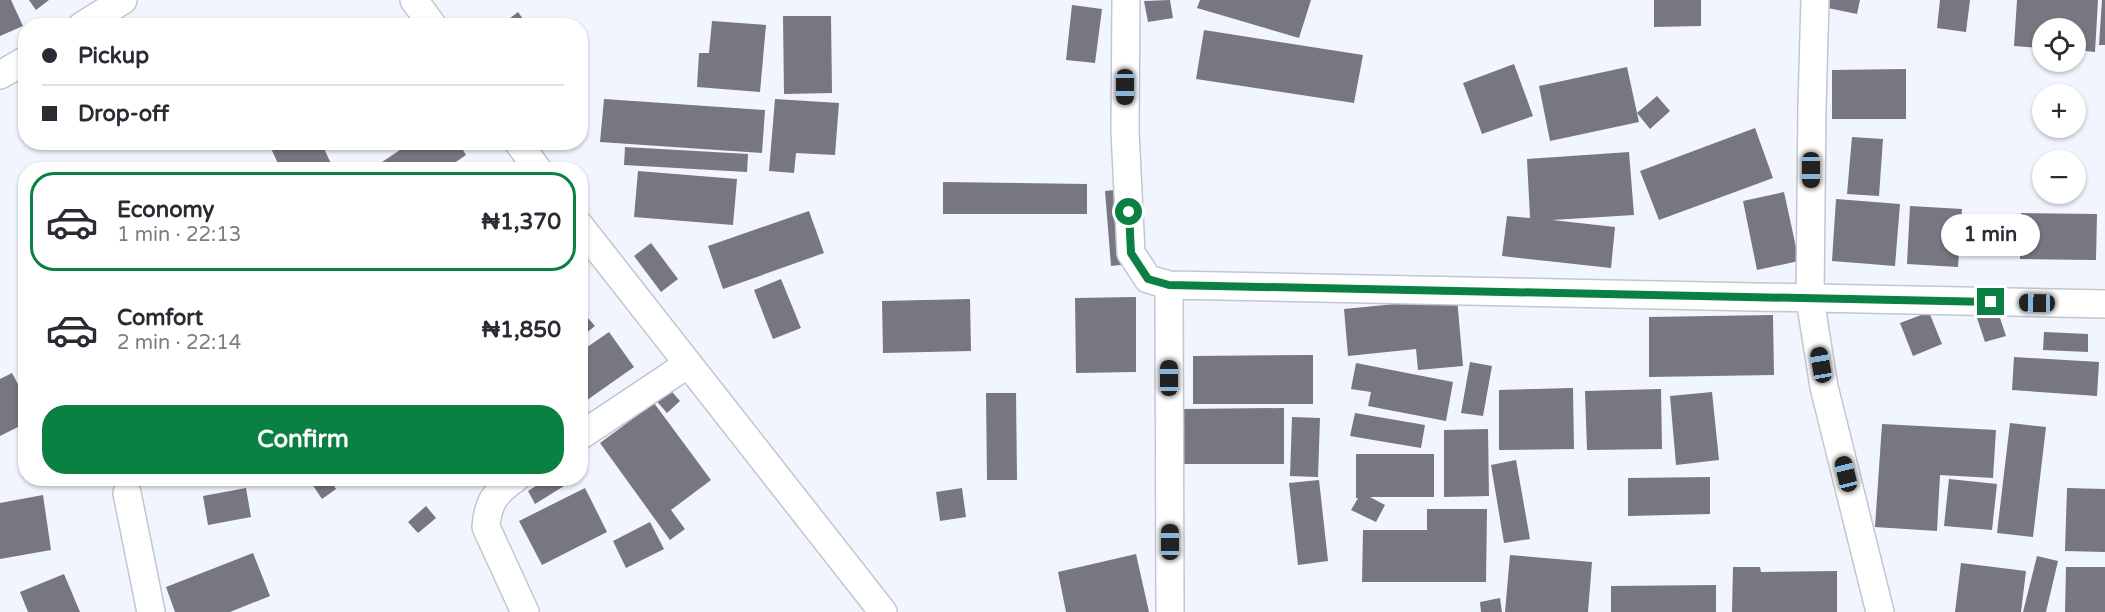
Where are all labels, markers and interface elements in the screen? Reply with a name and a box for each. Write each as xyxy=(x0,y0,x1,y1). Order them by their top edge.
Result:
map controls xyxy=(2032,18,2086,204)
button: locate xyxy=(2032,18,2086,72)
text: Pickup xyxy=(78,43,149,69)
car xyxy=(1116,69,1134,105)
button: + xyxy=(2032,84,2086,138)
text: Drop-off xyxy=(78,101,169,127)
button: − xyxy=(2032,150,2086,204)
car xyxy=(1802,152,1820,188)
icon: car xyxy=(45,195,99,249)
text: Economy xyxy=(117,197,214,223)
route start xyxy=(1115,198,1142,225)
text: ₦1,370 xyxy=(482,209,561,235)
callout: 1 min xyxy=(1942,215,2040,257)
text: 1 min · 22:13 xyxy=(117,223,241,247)
text: 1 min xyxy=(1964,223,2017,247)
route end xyxy=(1977,288,2004,315)
car xyxy=(2019,294,2055,312)
icon: car xyxy=(45,303,99,357)
text: Comfort xyxy=(117,305,203,331)
text: ₦1,850 xyxy=(482,317,561,343)
text: 2 min · 22:14 xyxy=(117,331,241,355)
car xyxy=(1809,346,1833,384)
car xyxy=(1160,360,1178,396)
button: Confirm xyxy=(42,405,564,474)
car xyxy=(1833,454,1859,494)
car xyxy=(1161,524,1179,560)

